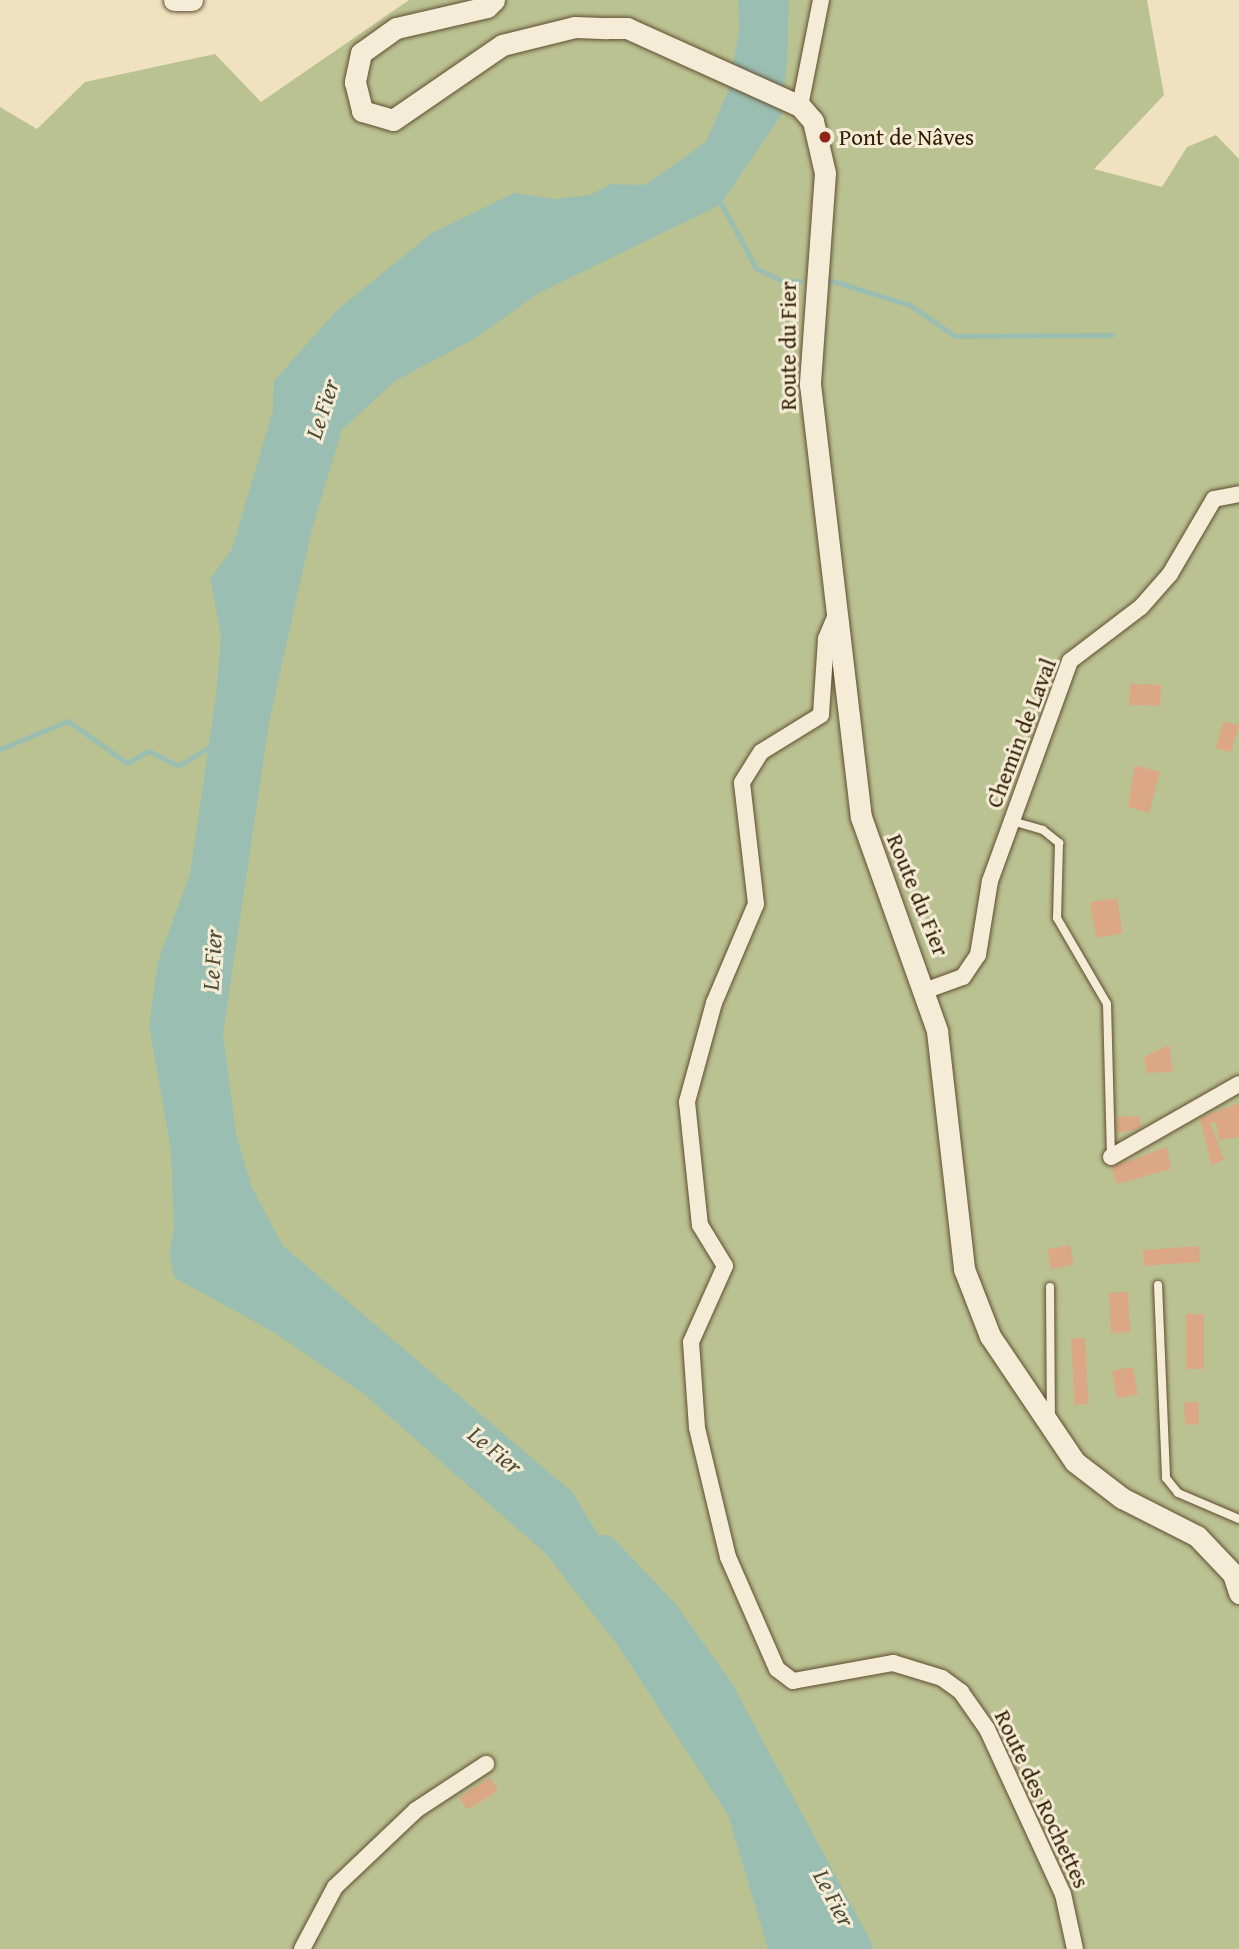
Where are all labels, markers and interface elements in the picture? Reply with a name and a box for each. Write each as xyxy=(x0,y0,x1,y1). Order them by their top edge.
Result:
place label: Pont de Nâves xyxy=(839,123,974,151)
marker: Pont de Nâves xyxy=(817,129,833,145)
street label: Route du Fier xyxy=(774,281,802,411)
water label: Le Fier xyxy=(299,376,345,442)
street label: Chemin de Laval xyxy=(980,654,1062,812)
street label: Route du Fier xyxy=(881,830,955,960)
water label: Le Fier xyxy=(196,929,228,991)
water label: Le Fier xyxy=(462,1420,528,1480)
street label: Route des Rochettes xyxy=(989,1706,1095,1892)
water label: Le Fier xyxy=(807,1864,861,1932)

